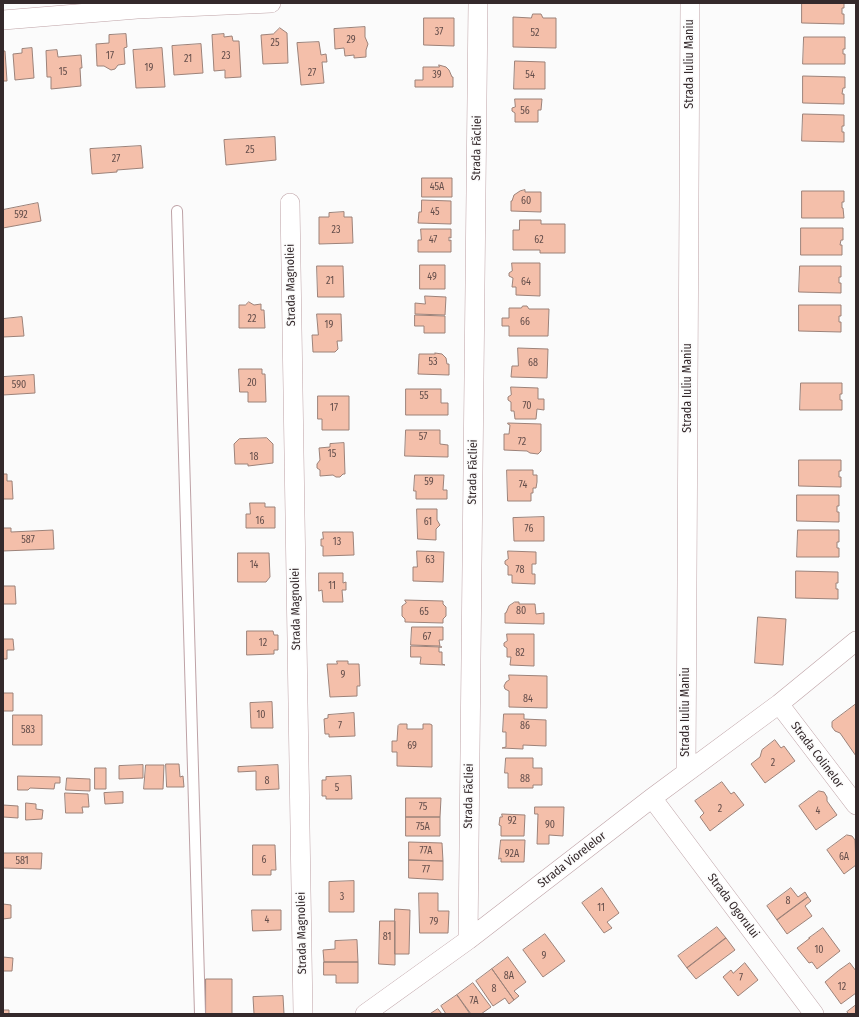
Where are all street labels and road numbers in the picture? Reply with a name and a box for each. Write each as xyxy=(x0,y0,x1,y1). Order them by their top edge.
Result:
street label: Strada Iuliu Maniu xyxy=(683,19,697,109)
street label: Strada Făcliei xyxy=(469,115,485,181)
street label: Strada Magnoliei xyxy=(283,244,299,326)
street label: Strada Iuliu Maniu xyxy=(681,343,695,433)
street label: Strada Făcliei xyxy=(465,439,481,505)
street label: Strada Magnoliei xyxy=(288,568,304,650)
street label: Strada Iuliu Maniu xyxy=(679,667,693,757)
street label: Strada Colinelor xyxy=(788,719,846,791)
street label: Strada Făcliei xyxy=(461,763,477,829)
street label: Strada Viorelelor xyxy=(535,829,609,891)
street label: Strada Ogorului xyxy=(704,871,762,941)
street label: Strada Magnoliei xyxy=(294,892,310,974)

